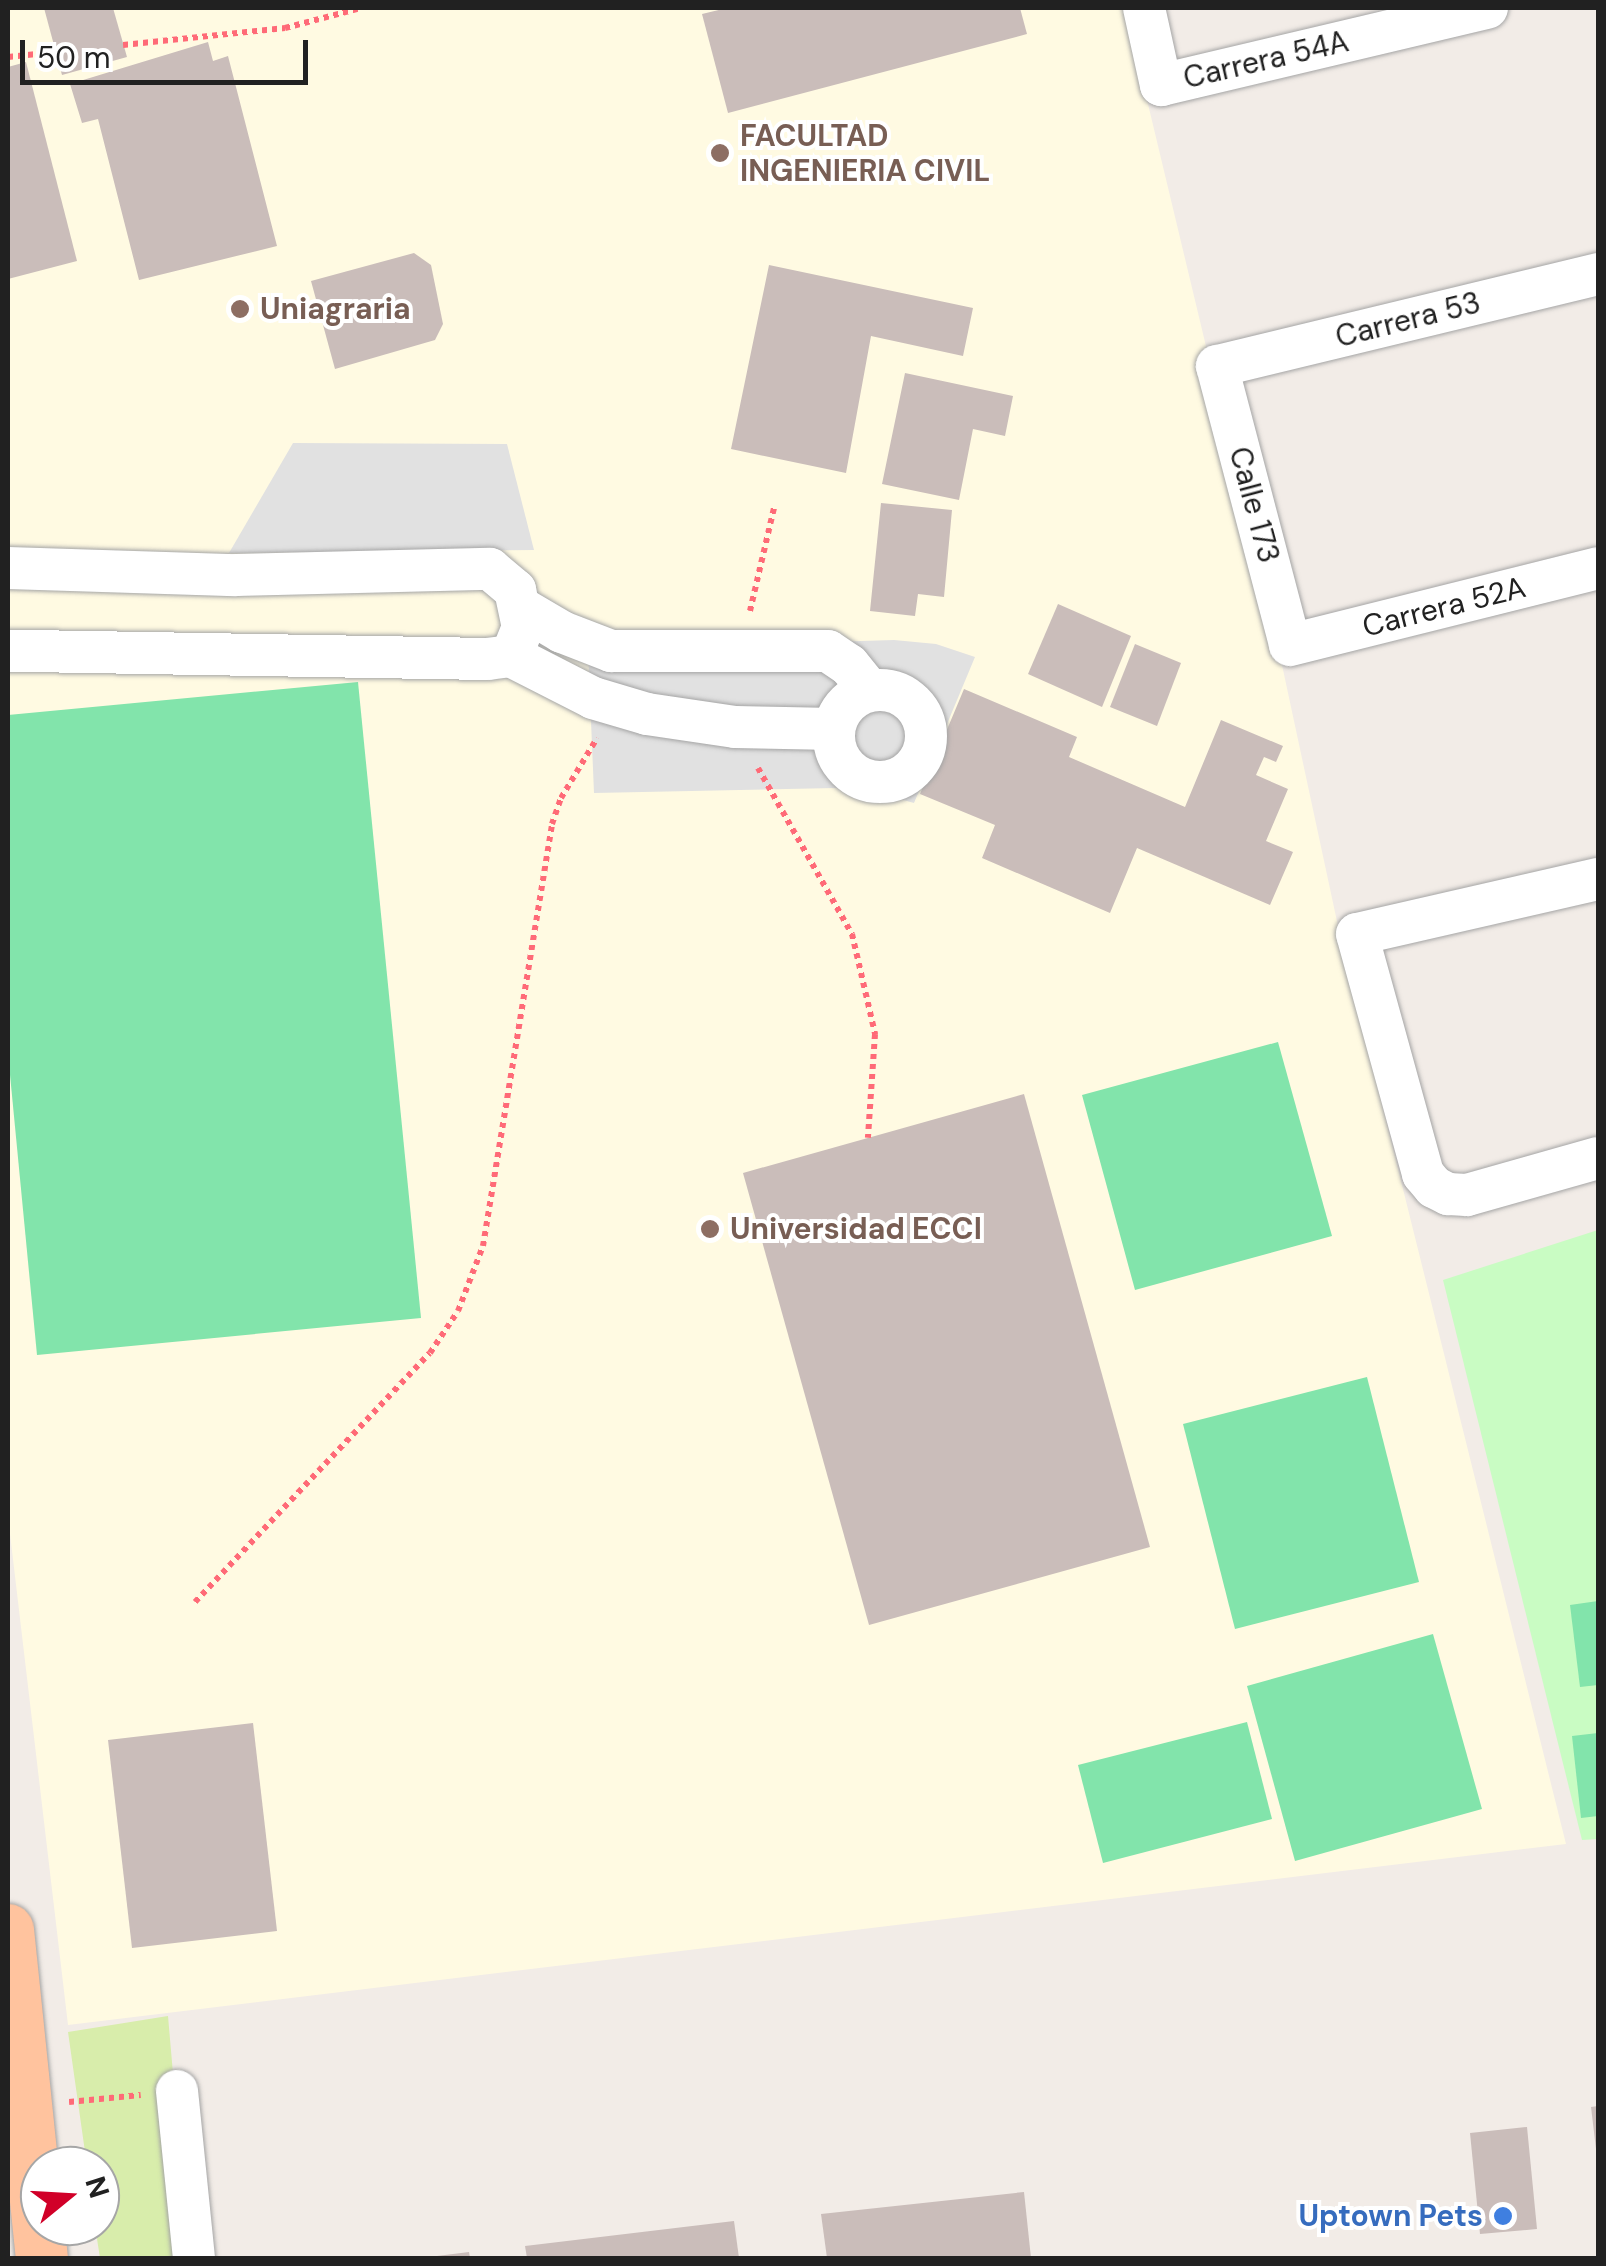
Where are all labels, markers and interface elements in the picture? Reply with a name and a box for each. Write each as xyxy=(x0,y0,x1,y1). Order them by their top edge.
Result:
scale bar xyxy=(25,20,312,82)
street label: Carrera 54A xyxy=(1180,24,1352,96)
text: 50 m xyxy=(37,38,111,77)
place label: FACULTAD INGENIERIA CIVIL xyxy=(740,118,990,188)
marker: FACULTAD INGENIERIA CIVIL xyxy=(709,142,731,164)
street label: Carrera 53 xyxy=(1332,285,1484,355)
place label: Uniagraria xyxy=(260,291,411,327)
marker: Uniagraria xyxy=(229,298,251,320)
street label: Calle 173 xyxy=(1221,443,1287,567)
street label: Carrera 52A xyxy=(1359,569,1529,645)
place label: Universidad ECCI xyxy=(730,1211,982,1247)
marker: Universidad ECCI xyxy=(699,1218,721,1240)
north arrow xyxy=(20,2146,120,2246)
text: N xyxy=(76,2172,118,2203)
place label: Uptown Pets xyxy=(1298,2198,1483,2234)
marker: Uptown Pets xyxy=(1492,2205,1514,2227)

